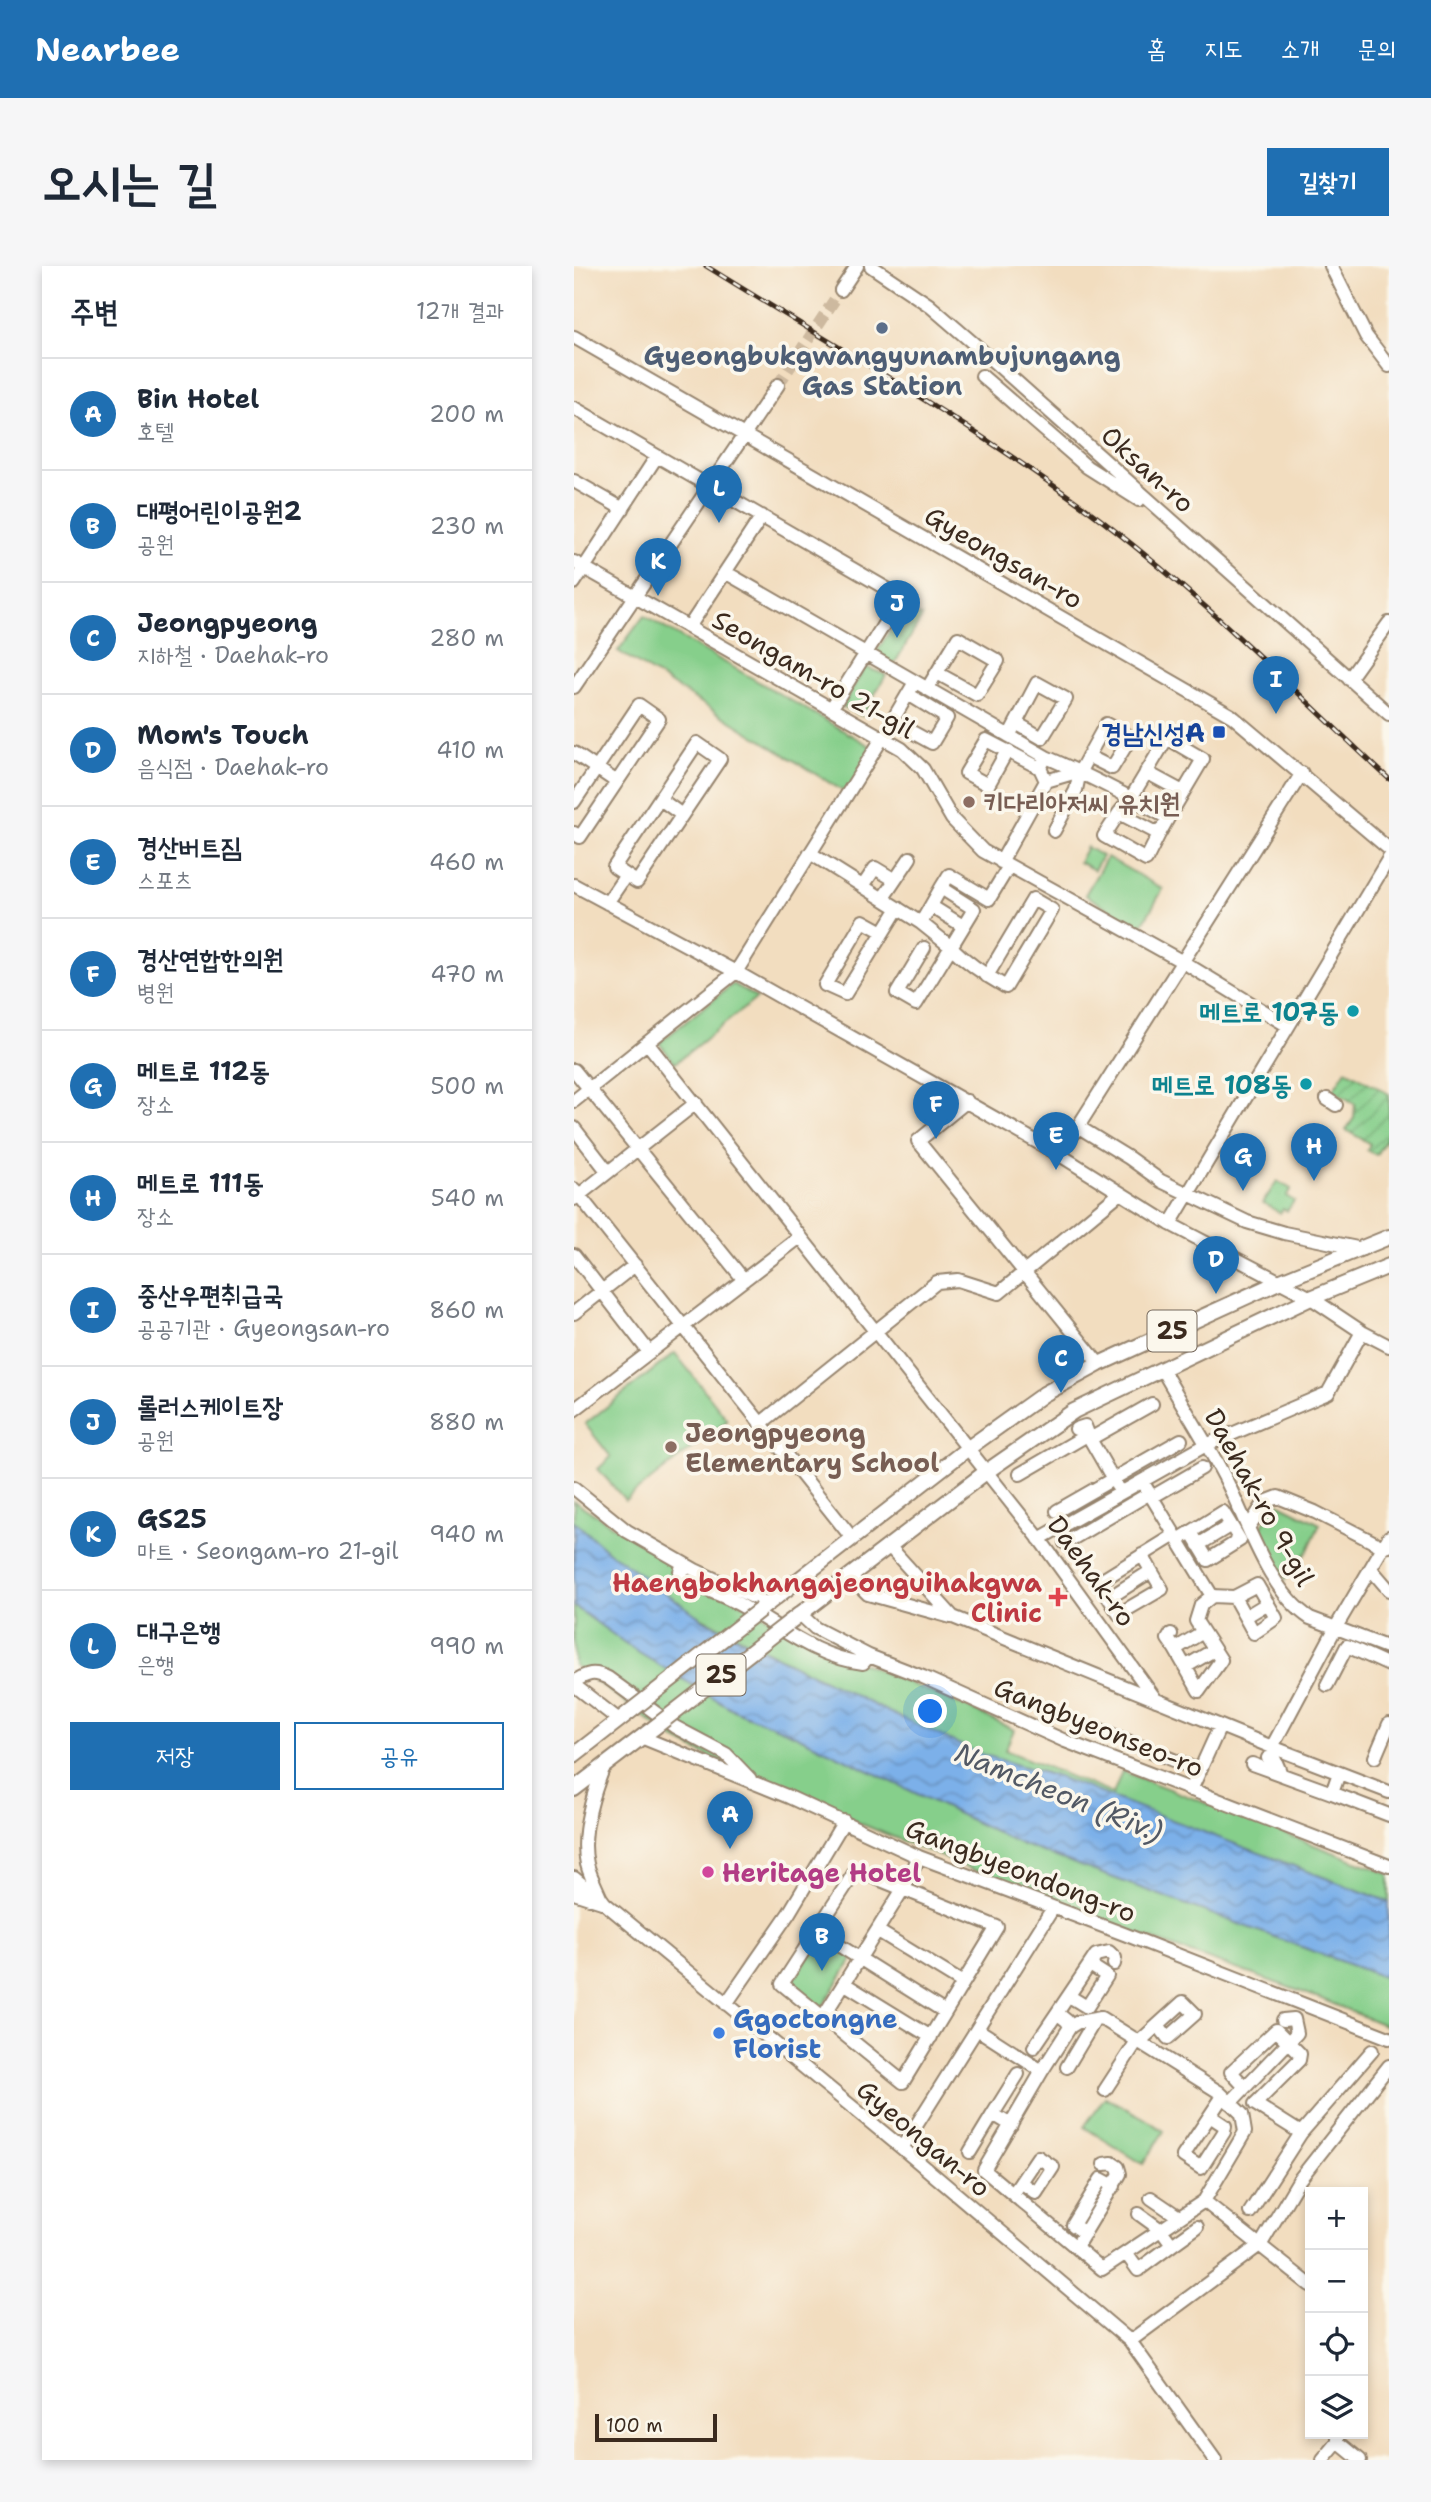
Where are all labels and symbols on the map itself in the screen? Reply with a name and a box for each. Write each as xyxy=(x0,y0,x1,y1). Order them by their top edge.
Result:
marker: Gyeongbukgwangyunambujungang Gas Station xyxy=(874,320,890,336)
place label: Gyeongbukgwangyunambujungang Gas Station xyxy=(643,338,1121,403)
street label: Oksan-ro xyxy=(1094,418,1202,520)
pin: L xyxy=(696,465,742,523)
street label: Gyeongsan-ro xyxy=(918,498,1090,616)
pin: K xyxy=(635,538,681,596)
pin: J xyxy=(874,580,920,638)
street label: Seongam-ro 21-gil xyxy=(706,602,922,746)
pin: I xyxy=(1253,656,1299,714)
place label: 경남신성A xyxy=(1101,715,1205,750)
marker: 경남신성A xyxy=(1211,724,1227,740)
place label: 키다리아저씨 유치원 xyxy=(983,785,1180,820)
marker: 키다리아저씨 유치원 xyxy=(961,794,977,810)
place label: 메트로 107동 xyxy=(1199,994,1339,1029)
marker: 메트로 107동 xyxy=(1345,1003,1361,1019)
place label: 메트로 108동 xyxy=(1152,1067,1292,1102)
marker: 메트로 108동 xyxy=(1298,1076,1314,1092)
pin: F xyxy=(913,1081,959,1139)
pin: E xyxy=(1033,1112,1079,1170)
pin: H xyxy=(1291,1123,1337,1181)
pin: G xyxy=(1220,1133,1266,1191)
pin: D xyxy=(1193,1236,1239,1294)
road number: 25 xyxy=(1148,1310,1196,1352)
pin: C xyxy=(1038,1335,1084,1393)
street label: Daehak-ro 9-gil xyxy=(1197,1402,1323,1592)
place label: Jeongpyeong Elementary School xyxy=(685,1415,939,1480)
marker: Jeongpyeong Elementary School xyxy=(663,1439,679,1455)
street label: Daehak-ro xyxy=(1040,1508,1144,1634)
place label: Haengbokhangajeonguihakgwa Clinic xyxy=(612,1565,1042,1630)
marker: Haengbokhangajeonguihakgwa Clinic xyxy=(1048,1587,1068,1607)
road number: 25 xyxy=(696,1654,746,1695)
street label: Gangbyeonseo-ro xyxy=(989,1669,1209,1785)
your location xyxy=(913,1694,947,1728)
water label: Namcheon (Riv.) xyxy=(949,1733,1169,1851)
pin: A xyxy=(707,1791,753,1849)
street label: Gangbyeondong-ro xyxy=(901,1810,1141,1930)
place label: Heritage Hotel xyxy=(722,1855,921,1890)
marker: Heritage Hotel xyxy=(700,1864,716,1880)
pin: B xyxy=(799,1913,845,1971)
place label: Ggoctongne Florist xyxy=(733,2001,898,2066)
marker: Ggoctongne Florist xyxy=(711,2025,727,2041)
street label: Gyeongan-ro xyxy=(850,2072,998,2204)
scale bar xyxy=(595,2411,718,2443)

